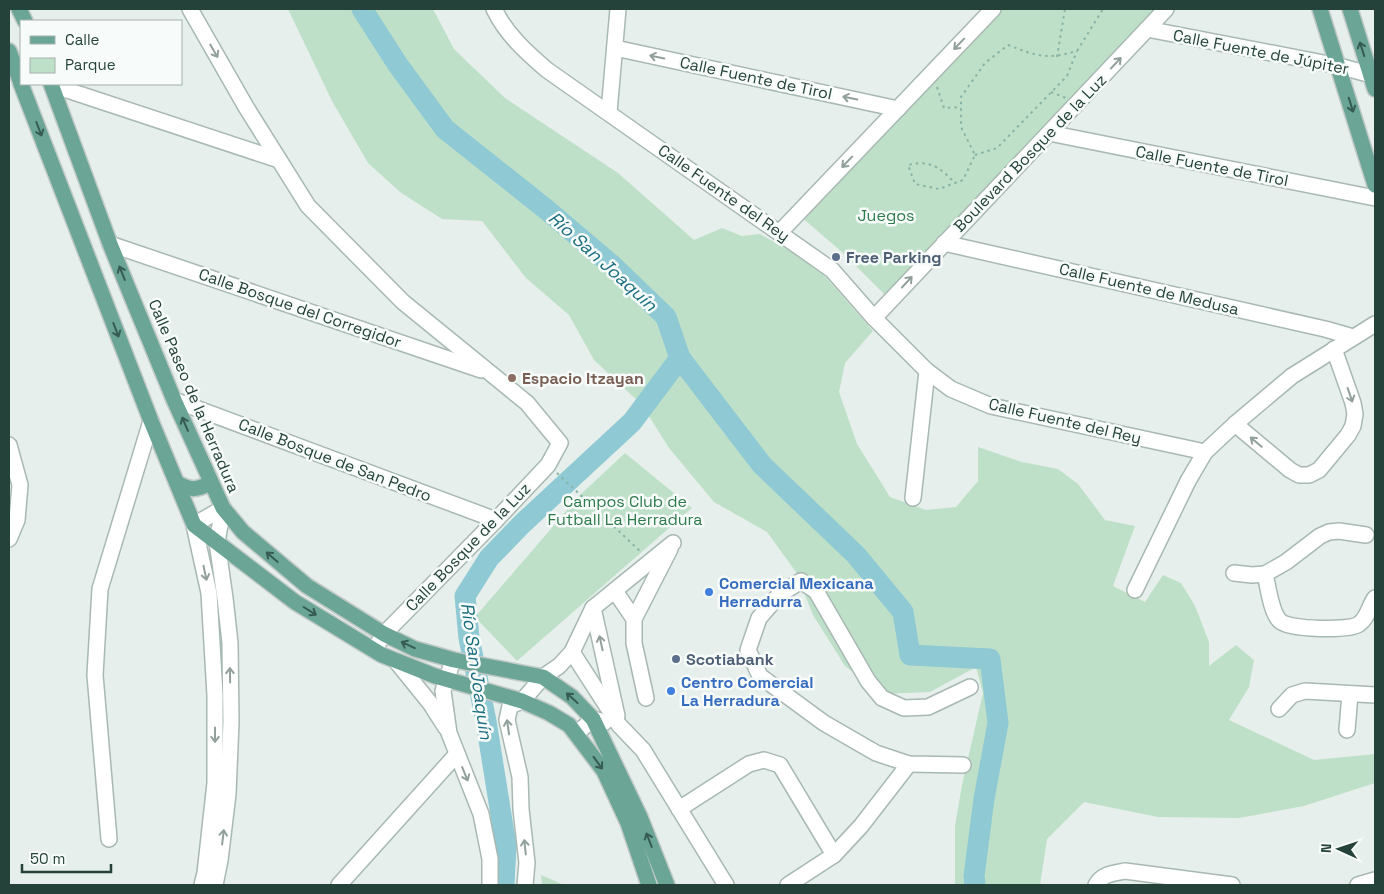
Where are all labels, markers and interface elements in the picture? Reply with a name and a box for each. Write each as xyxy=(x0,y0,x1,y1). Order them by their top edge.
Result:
legend xyxy=(20,20,182,85)
street label: Calle Fuente de Júpiter xyxy=(1171,25,1351,79)
text: Calle xyxy=(65,30,100,49)
one-way arrow xyxy=(953,38,965,50)
one-way arrow xyxy=(1357,41,1367,57)
one-way arrow xyxy=(210,43,219,58)
one-way arrow xyxy=(649,52,665,61)
street label: Calle Fuente de Tirol xyxy=(678,52,834,104)
text: Parque xyxy=(65,55,116,74)
one-way arrow xyxy=(1110,57,1122,70)
street label: Boulevard Bosque de la Luz xyxy=(949,70,1111,236)
one-way arrow xyxy=(843,93,859,102)
one-way arrow xyxy=(1346,97,1356,113)
one-way arrow xyxy=(35,121,44,136)
street label: Calle Fuente del Rey xyxy=(654,140,794,246)
street label: Calle Fuente de Tirol xyxy=(1134,141,1290,191)
one-way arrow xyxy=(841,155,853,168)
park label: Juegos xyxy=(858,205,914,226)
water label: Río San Joaquín xyxy=(544,206,663,316)
place label: Free Parking xyxy=(846,247,942,268)
marker: Free Parking xyxy=(830,251,842,263)
street label: Calle Fuente de Medusa xyxy=(1057,258,1241,320)
street label: Calle Bosque del Corregidor xyxy=(196,263,404,353)
one-way arrow xyxy=(117,266,126,281)
one-way arrow xyxy=(901,276,913,289)
street label: Calle Paseo de la Herradura xyxy=(144,296,244,496)
one-way arrow xyxy=(112,322,121,337)
place label: Espacio Itzayan xyxy=(522,368,644,389)
marker: Espacio Itzayan xyxy=(506,372,518,384)
one-way arrow xyxy=(1346,387,1355,403)
street label: Calle Fuente del Rey xyxy=(987,393,1143,449)
street label: Calle Bosque de San Pedro xyxy=(236,413,434,507)
one-way arrow xyxy=(179,417,189,432)
one-way arrow xyxy=(1250,436,1263,447)
street label: Calle Bosque de la Luz xyxy=(401,478,535,616)
park label: Campos Club de Futball La Herradura xyxy=(547,491,703,530)
one-way arrow xyxy=(266,551,279,563)
one-way arrow xyxy=(200,565,210,581)
place label: Comercial Mexicana Herradurra xyxy=(719,573,874,612)
marker: Comercial Mexicana Herradurra xyxy=(703,586,715,598)
water label: Río San Joaquín xyxy=(456,601,498,742)
one-way arrow xyxy=(303,607,317,617)
one-way arrow xyxy=(596,636,605,652)
one-way arrow xyxy=(401,640,416,650)
place label: Scotiabank xyxy=(686,649,774,670)
marker: Scotiabank xyxy=(670,653,682,665)
one-way arrow xyxy=(225,667,235,684)
place label: Centro Comercial La Herradura xyxy=(681,672,814,711)
marker: Centro Comercial La Herradura xyxy=(665,685,677,697)
one-way arrow xyxy=(566,693,579,704)
one-way arrow xyxy=(503,719,513,735)
one-way arrow xyxy=(210,726,220,743)
one-way arrow xyxy=(593,756,603,770)
one-way arrow xyxy=(460,766,470,781)
north arrow xyxy=(1314,824,1364,874)
one-way arrow xyxy=(218,830,228,846)
one-way arrow xyxy=(644,833,653,848)
one-way arrow xyxy=(521,840,530,856)
scale bar xyxy=(22,842,111,874)
text: N xyxy=(1317,843,1335,853)
text: 50 m xyxy=(30,849,65,868)

